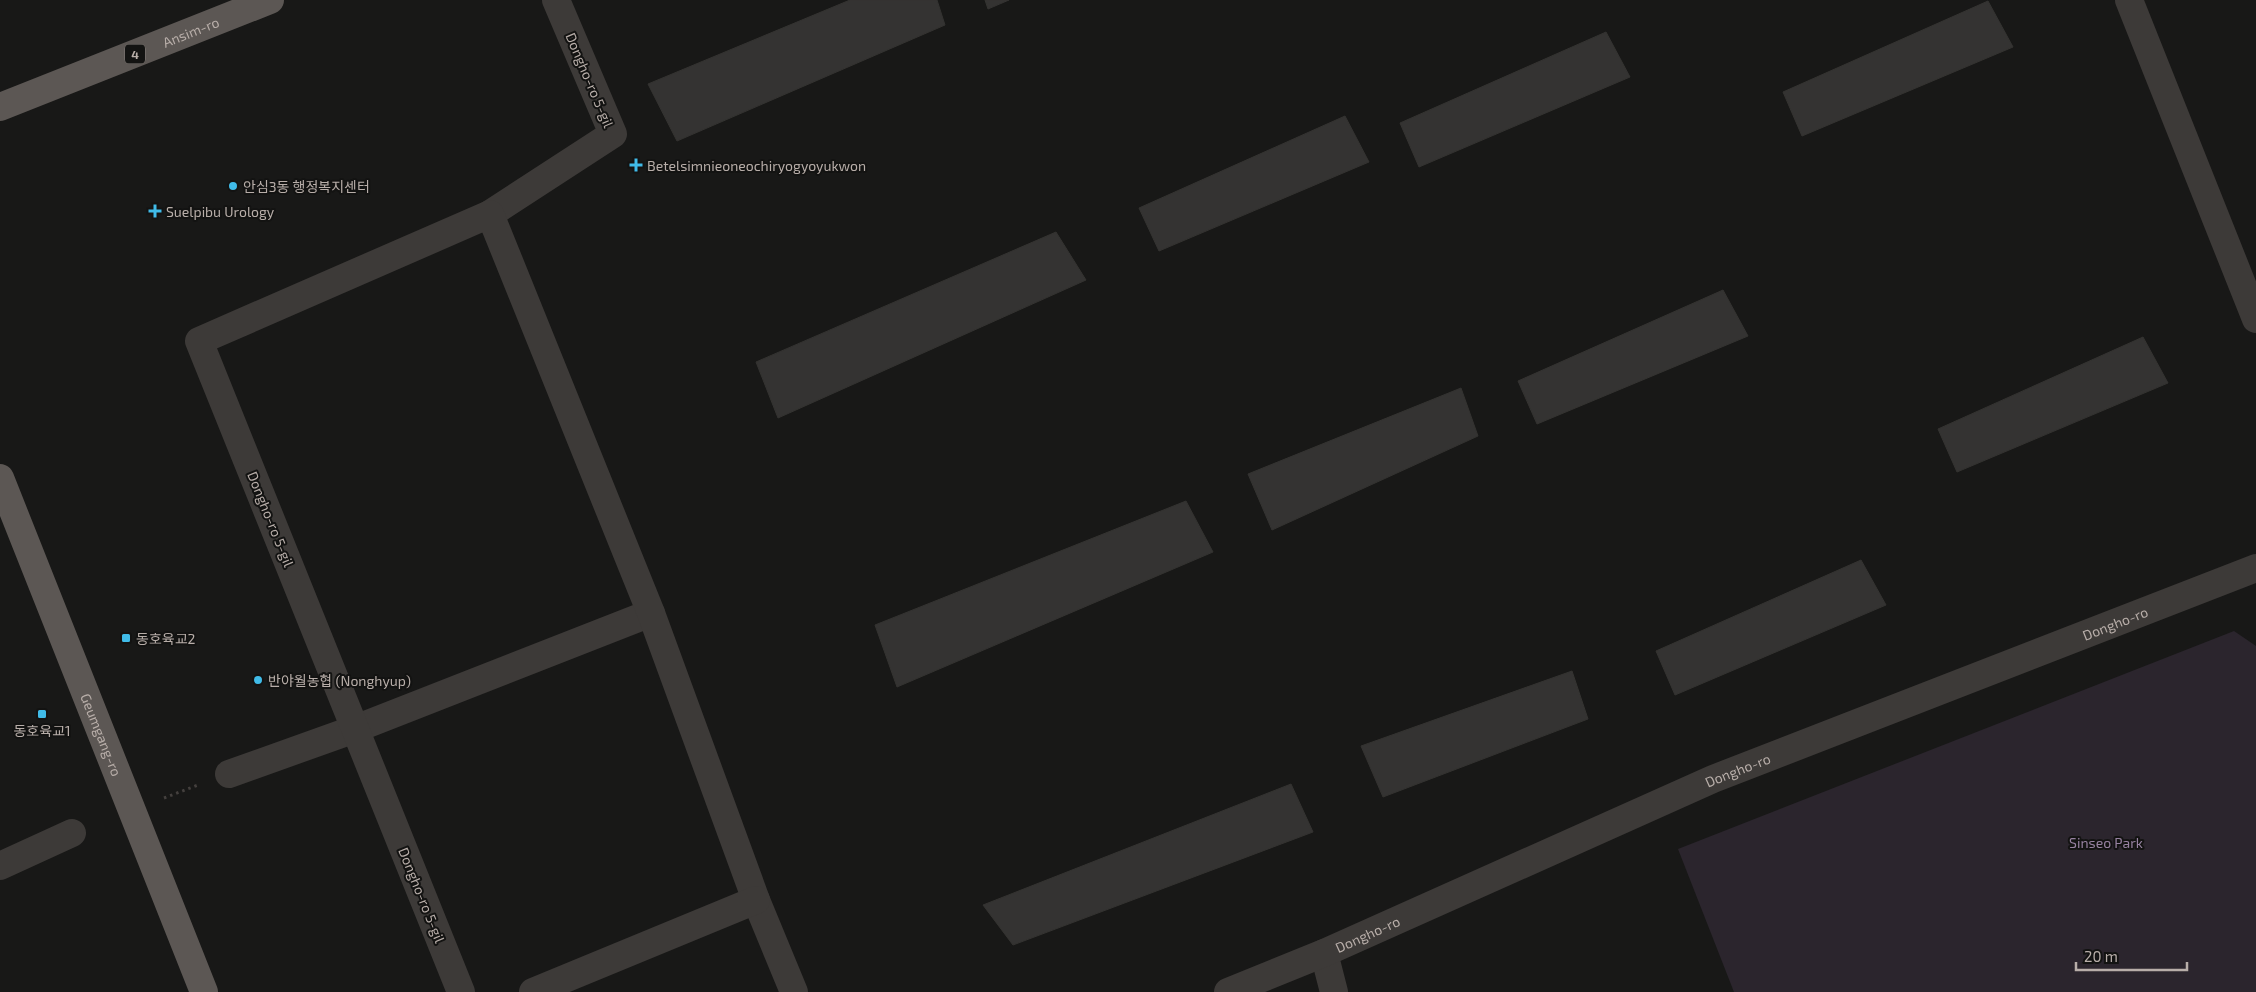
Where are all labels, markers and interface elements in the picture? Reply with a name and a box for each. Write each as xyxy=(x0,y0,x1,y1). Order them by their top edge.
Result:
street label: Ansim-ro xyxy=(160,13,221,50)
street label: Dongho-ro 5-gil xyxy=(562,30,618,131)
road number: 4 xyxy=(125,44,145,64)
place label: Betelsimnieoneochiryogyoyukwon xyxy=(647,157,866,174)
marker: Betelsimnieoneochiryogyoyukwon xyxy=(629,158,643,172)
place label: 안심3동 행정복지센터 xyxy=(243,178,370,195)
marker: 안심3동 행정복지센터 xyxy=(227,180,239,192)
place label: Suelpibu Urology xyxy=(166,203,275,220)
marker: Suelpibu Urology xyxy=(148,204,162,218)
street label: Dongho-ro 5-gil xyxy=(244,469,298,570)
street label: Dongho-ro xyxy=(2080,602,2150,643)
place label: 동호육교2 xyxy=(136,630,196,647)
marker: 동호육교2 xyxy=(120,632,132,644)
place label: 반야월농협 (Nonghyup) xyxy=(268,672,411,689)
marker: 반야월농협 (Nonghyup) xyxy=(252,674,264,686)
street label: Geumgang-ro xyxy=(78,691,126,778)
marker: 동호육교1 xyxy=(36,708,48,720)
place label: 동호육교1 xyxy=(13,722,71,739)
street label: Dongho-ro xyxy=(1702,749,1773,790)
park label: Sinseo Park xyxy=(2069,834,2143,851)
street label: Dongho-ro 5-gil xyxy=(395,845,449,946)
street label: Dongho-ro xyxy=(1332,912,1402,955)
scale bar xyxy=(2076,940,2187,972)
text: 20 m xyxy=(2084,947,2118,965)

